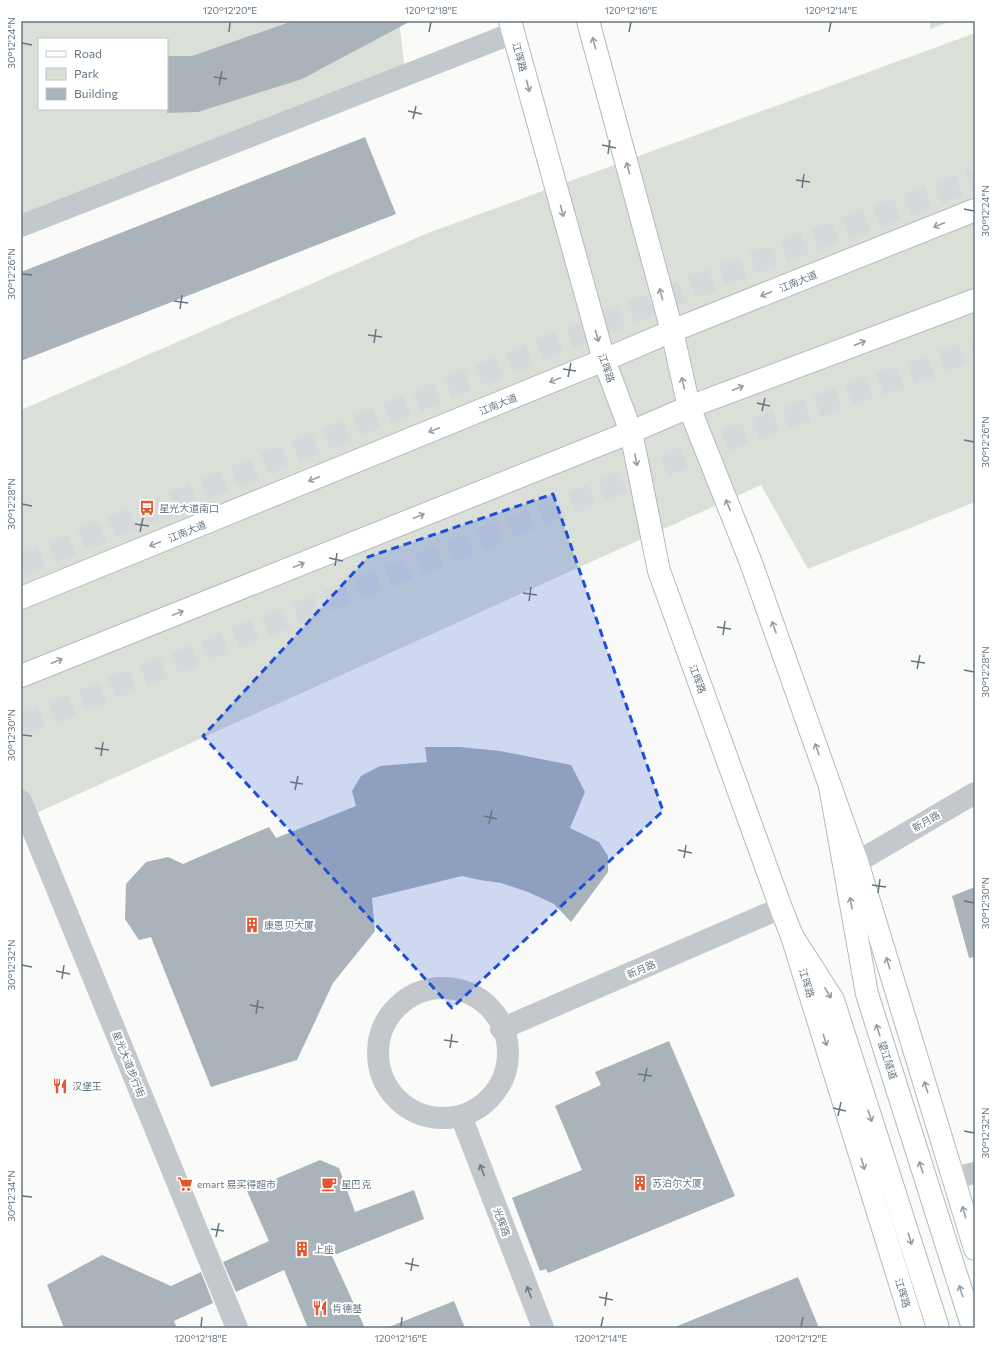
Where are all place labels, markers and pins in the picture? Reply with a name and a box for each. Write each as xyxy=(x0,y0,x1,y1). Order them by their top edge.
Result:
bus stop icon: 星光大道南口 xyxy=(138,499,156,517)
place label: 星光大道南口 xyxy=(159,502,219,514)
building icon: 康恩贝大厦 xyxy=(243,916,261,934)
place label: 康恩贝大厦 xyxy=(264,919,314,931)
restaurant icon: 汉堡王 xyxy=(51,1077,69,1095)
place label: 汉堡王 xyxy=(72,1080,102,1092)
building icon: 苏泊尔大厦 xyxy=(631,1174,649,1192)
supermarket icon: emart 易买得超市 xyxy=(176,1175,194,1193)
cafe icon: 星巴克 xyxy=(320,1175,338,1193)
place label: 苏泊尔大厦 xyxy=(652,1177,702,1189)
place label: emart 易买得超市 xyxy=(197,1178,276,1190)
place label: 星巴克 xyxy=(341,1178,371,1190)
building icon: 上座 xyxy=(293,1240,311,1258)
place label: 上座 xyxy=(314,1243,334,1255)
restaurant icon: 肯德基 xyxy=(311,1299,329,1317)
place label: 肯德基 xyxy=(332,1302,362,1314)

